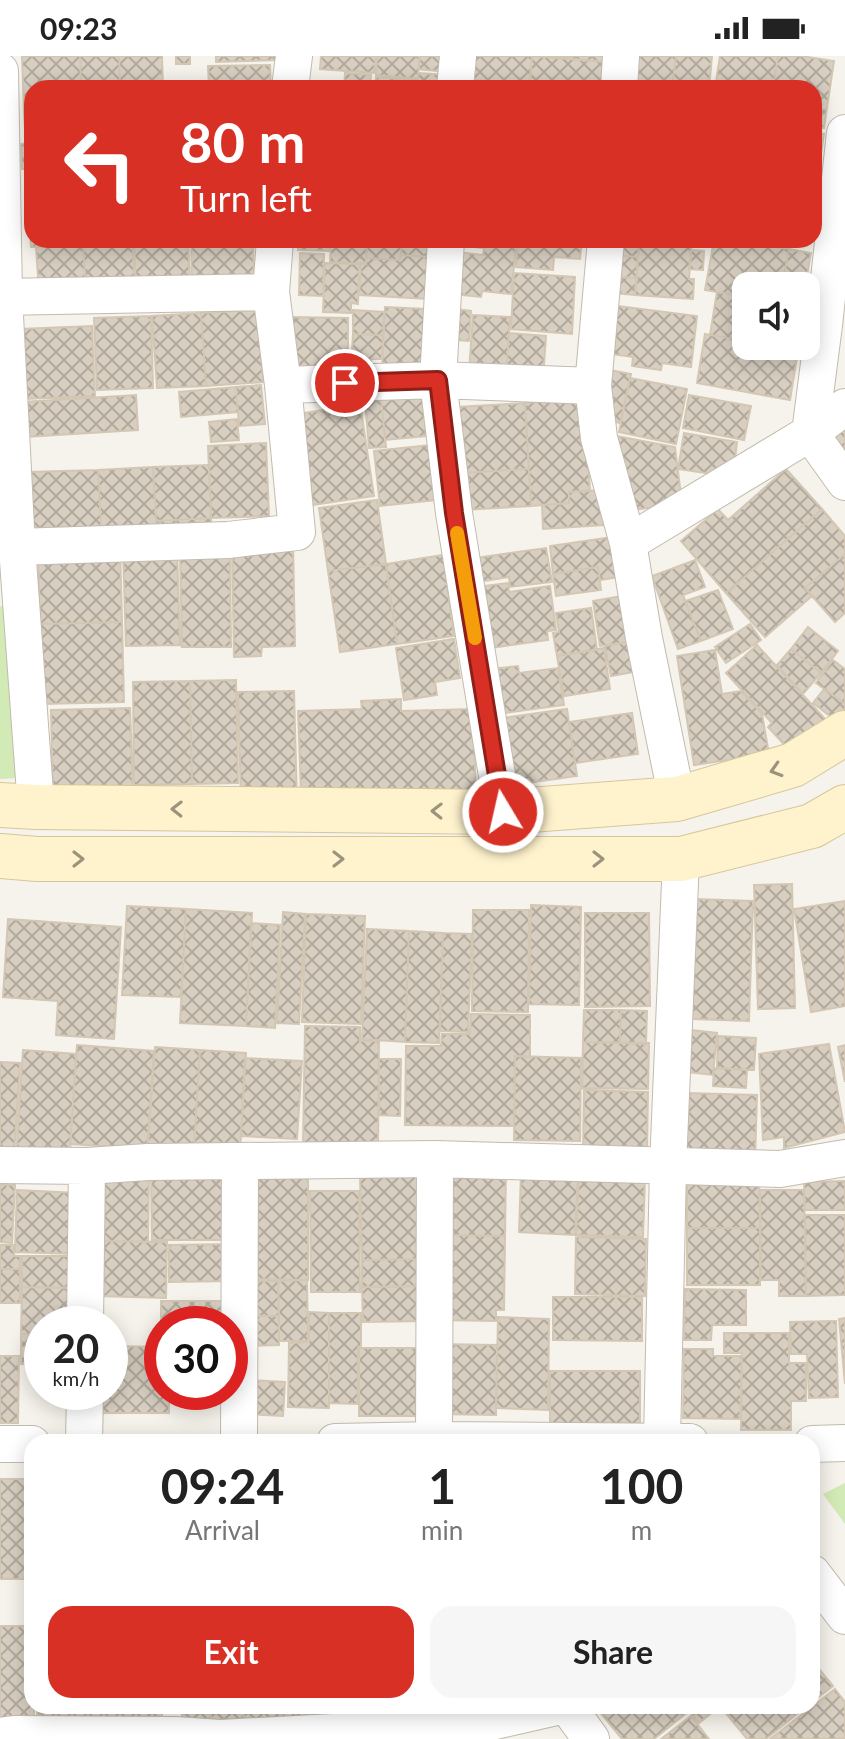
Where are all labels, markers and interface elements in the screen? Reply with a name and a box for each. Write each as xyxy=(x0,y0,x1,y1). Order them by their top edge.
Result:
text: 09:23 xyxy=(40,10,117,46)
text: 80 m xyxy=(180,108,305,175)
icon: left xyxy=(48,112,152,216)
text: Turn left xyxy=(180,176,312,220)
map controls xyxy=(732,272,820,360)
button: sound xyxy=(732,272,820,360)
pin xyxy=(311,349,379,417)
icon: arrive xyxy=(323,361,367,405)
one-way arrow xyxy=(770,761,784,777)
position arrow xyxy=(461,770,545,854)
one-way arrow xyxy=(170,800,183,818)
one-way arrow xyxy=(430,802,443,820)
one-way arrow xyxy=(72,850,85,868)
one-way arrow xyxy=(332,850,345,868)
one-way arrow xyxy=(592,850,605,868)
speed limit sign: 30 xyxy=(144,1306,248,1410)
text: 20 xyxy=(53,1324,99,1372)
text: km/h xyxy=(53,1366,99,1390)
text: 09:24 xyxy=(161,1457,284,1514)
text: 1 xyxy=(428,1457,456,1514)
text: 100 xyxy=(600,1457,683,1514)
text: Arrival xyxy=(185,1514,260,1546)
text: min xyxy=(421,1514,463,1546)
text: m xyxy=(631,1514,652,1546)
button: Exit xyxy=(48,1606,414,1698)
button: Share xyxy=(430,1606,796,1698)

